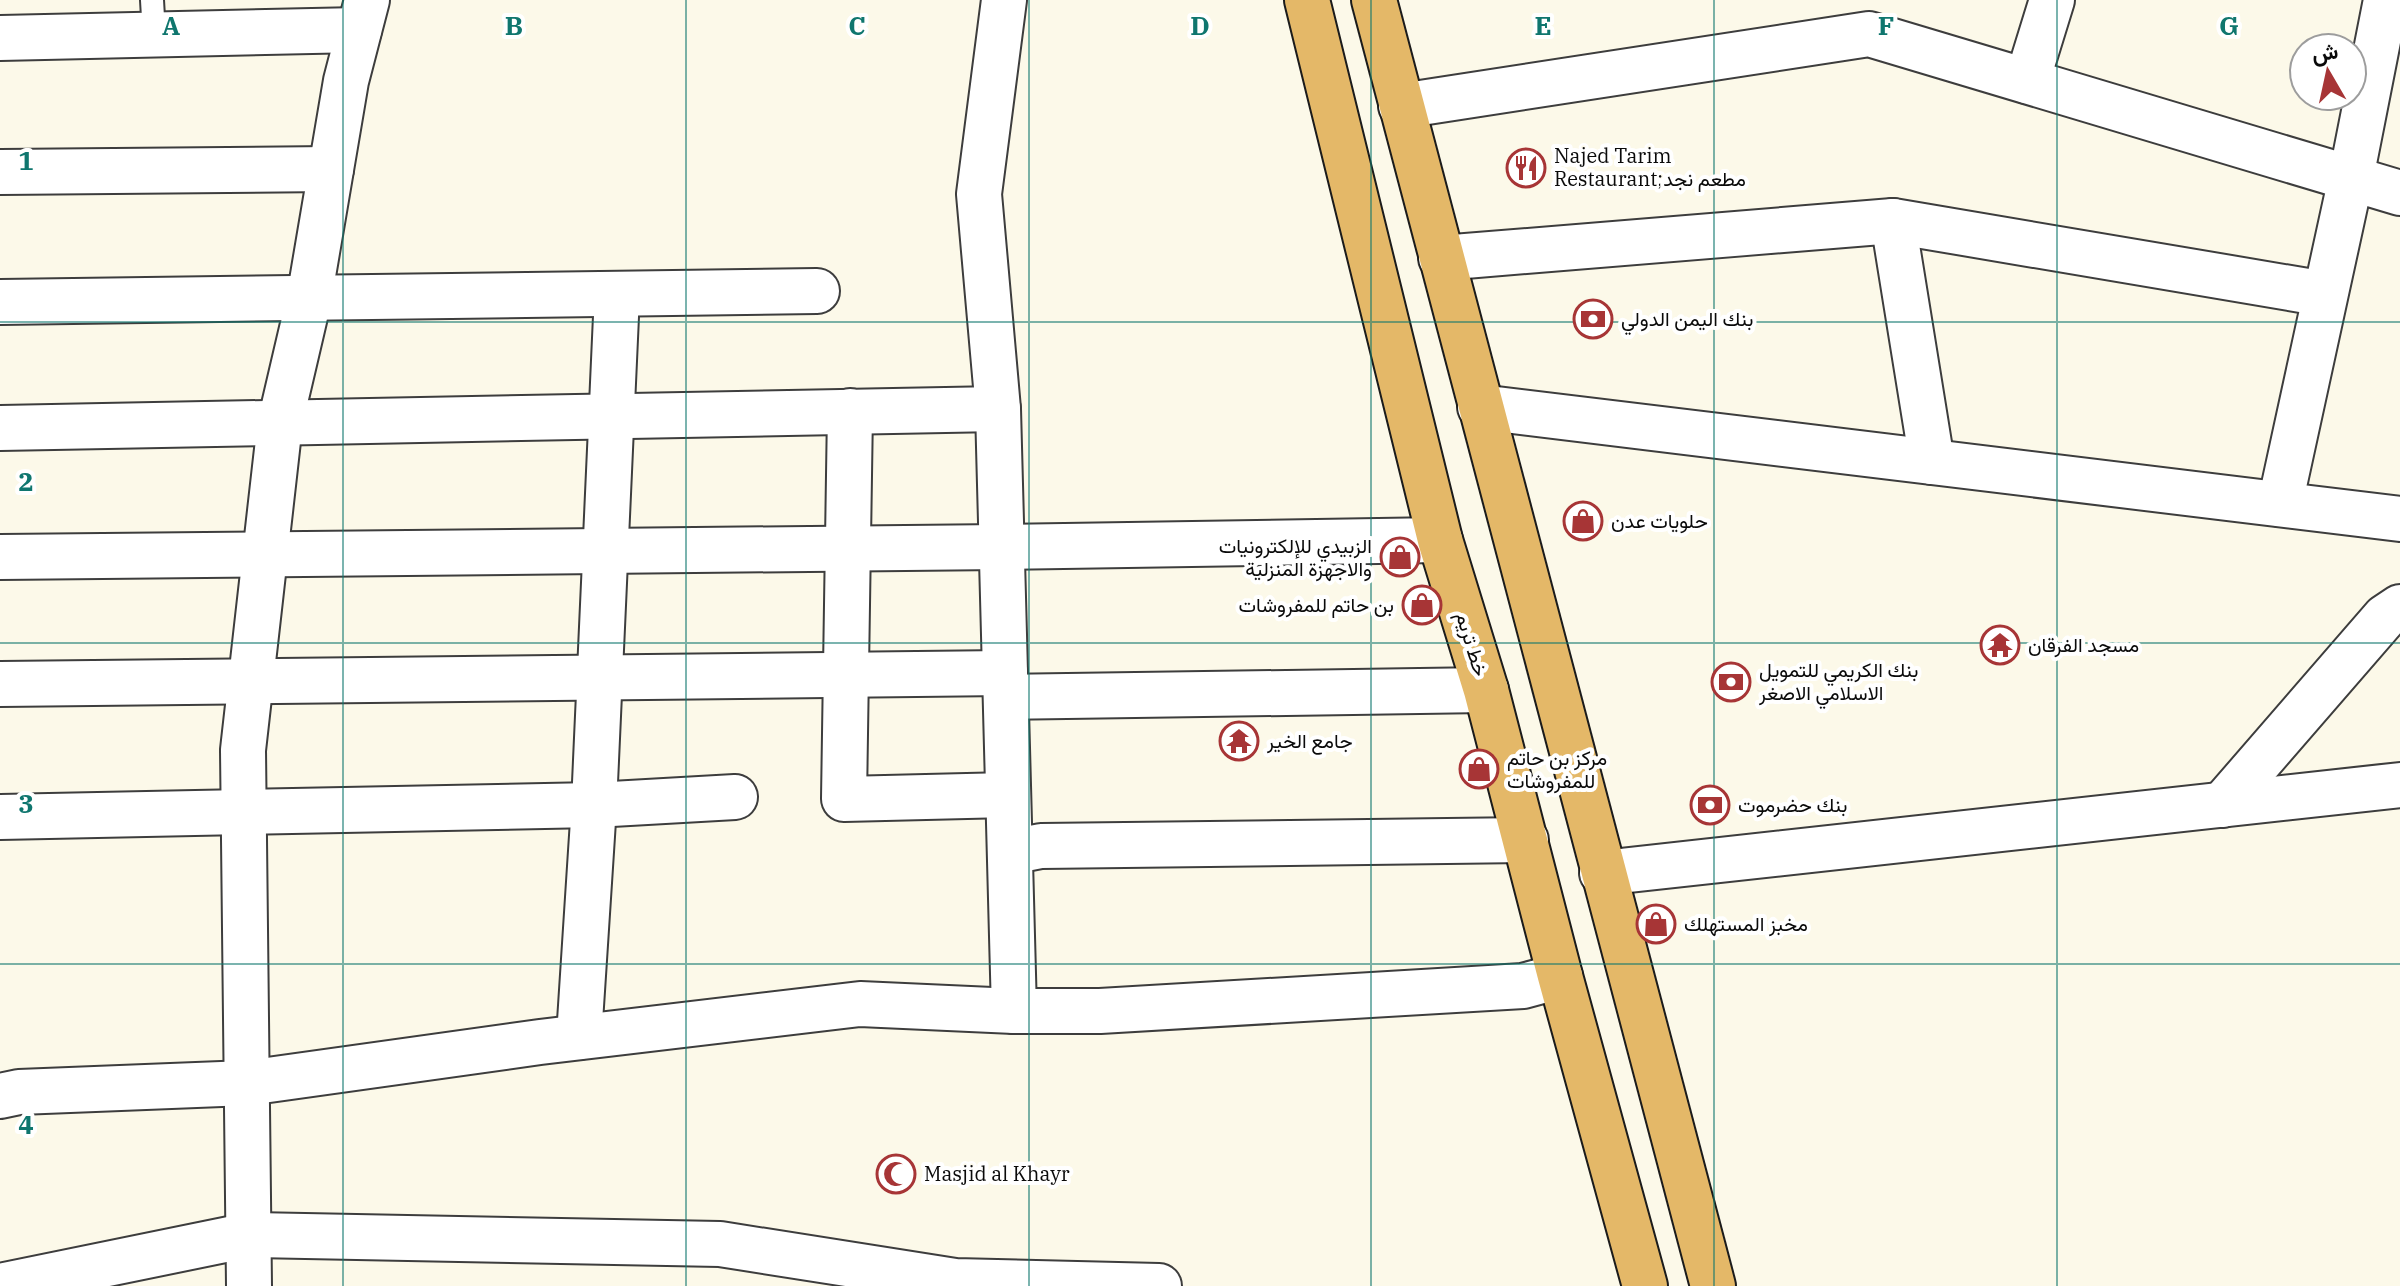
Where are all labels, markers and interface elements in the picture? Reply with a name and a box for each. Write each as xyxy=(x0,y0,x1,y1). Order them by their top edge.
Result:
text: A xyxy=(162,8,180,42)
text: B xyxy=(505,8,523,42)
text: C xyxy=(848,8,866,42)
text: D xyxy=(1190,8,1210,42)
text: E xyxy=(1534,8,1552,42)
text: F xyxy=(1878,8,1894,42)
text: G xyxy=(2219,8,2239,42)
north arrow xyxy=(2288,32,2368,112)
text: ش xyxy=(2309,35,2340,68)
place label: Najed Tarim Restaurant;مطعم نجد xyxy=(1554,142,1746,192)
text: 1 xyxy=(18,143,34,177)
restaurant icon: Najed Tarim Restaurant;مطعم نجد xyxy=(1505,147,1547,189)
bank icon: بنك اليمن الدولي xyxy=(1572,298,1614,340)
place label: بنك اليمن الدولي xyxy=(1621,305,1753,336)
text: 2 xyxy=(18,464,34,498)
shop icon: حلويات عدن xyxy=(1562,500,1604,542)
place label: حلويات عدن xyxy=(1611,507,1708,534)
place label: الزبيدي للإلكترونيات والاجهزة المنزلية xyxy=(1219,532,1372,582)
shop icon: الزبيدي للإلكترونيات والاجهزة المنزلية xyxy=(1379,536,1421,578)
shop icon: بن حاتم للمفروشات xyxy=(1401,584,1443,626)
place label: بن حاتم للمفروشات xyxy=(1239,591,1394,618)
street label: خط تريم xyxy=(1450,608,1495,679)
temple icon: مسجد الفرقان xyxy=(1979,624,2021,666)
place label: مسجد الفرقان xyxy=(2028,631,2139,658)
place label: بنك الكريمي للتمويل الاسلامي الاصغر xyxy=(1758,656,1918,710)
bank icon: بنك الكريمي للتمويل الاسلامي الاصغر xyxy=(1710,661,1752,703)
temple icon: جامع الخير xyxy=(1218,720,1260,762)
place label: جامع الخير xyxy=(1266,727,1353,755)
place label: مركز بن حاتم للمفروشات xyxy=(1507,744,1607,794)
shop icon: مركز بن حاتم للمفروشات xyxy=(1458,748,1500,790)
bank icon: بنك حضرموت xyxy=(1689,784,1731,826)
text: 3 xyxy=(18,786,34,820)
place label: بنك حضرموت xyxy=(1738,791,1847,818)
shop icon: مخبز المستهلك xyxy=(1635,903,1677,945)
place label: مخبز المستهلك xyxy=(1684,910,1808,937)
text: 4 xyxy=(18,1107,34,1141)
mosque icon: Masjid al Khayr xyxy=(875,1153,917,1195)
place label: Masjid al Khayr xyxy=(924,1160,1070,1187)

